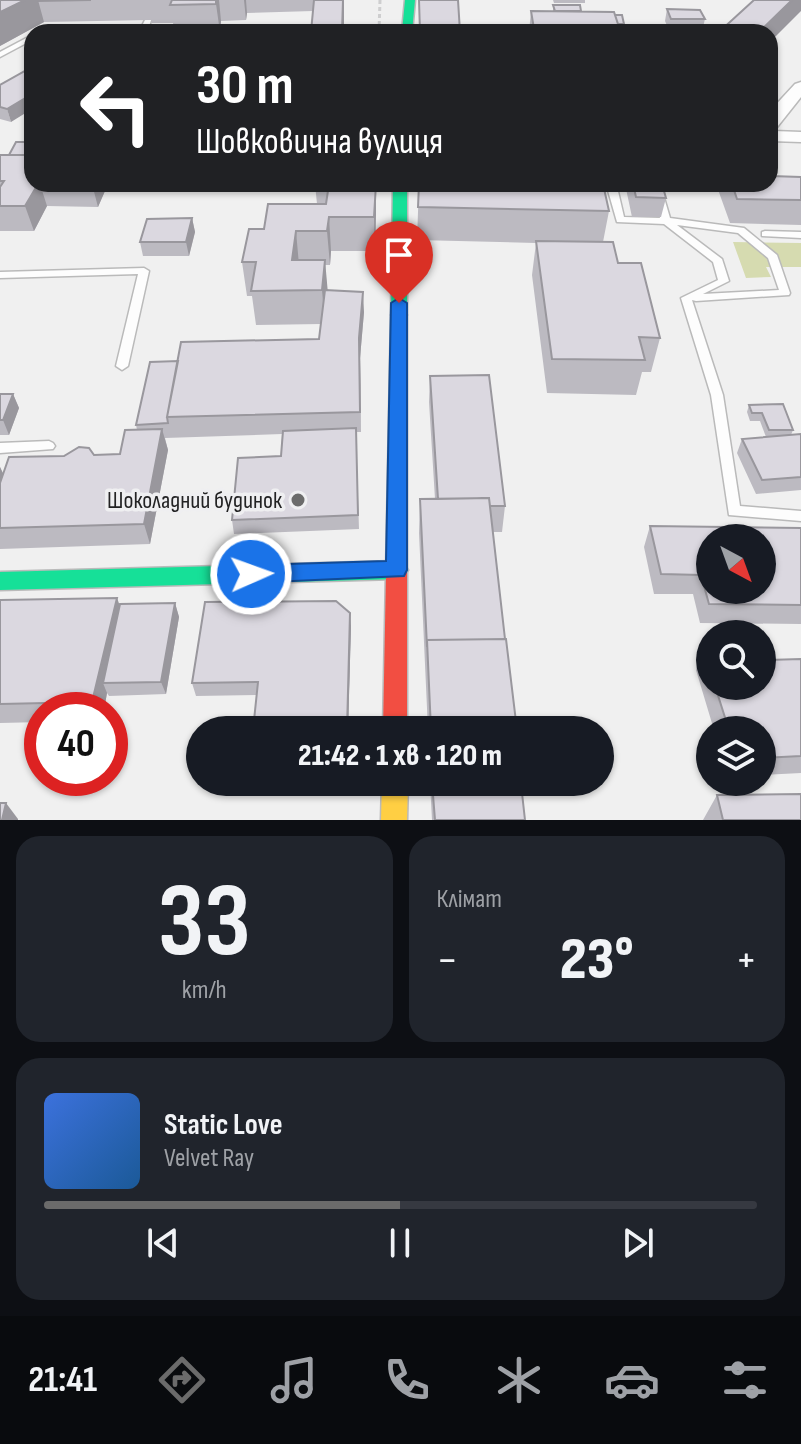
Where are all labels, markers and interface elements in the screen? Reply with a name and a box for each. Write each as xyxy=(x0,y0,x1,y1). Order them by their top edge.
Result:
text: 30 m xyxy=(196,53,294,120)
icon: left xyxy=(64,56,168,160)
text: Шовковична вулиця xyxy=(196,121,443,164)
pin xyxy=(365,221,433,303)
icon: arrive xyxy=(377,233,421,277)
place label: Шоколадний будинок xyxy=(107,486,283,515)
marker: Шоколадний будинок xyxy=(289,491,307,509)
north arrow xyxy=(696,524,776,604)
map controls xyxy=(696,524,776,796)
position arrow xyxy=(209,532,293,616)
button: search xyxy=(696,620,776,700)
speed limit sign: 40 xyxy=(24,692,128,796)
button: layers xyxy=(696,716,776,796)
text: 21:42 · 1 хв · 120 m xyxy=(298,738,502,774)
text: 33 xyxy=(158,860,251,985)
text: Клімат xyxy=(437,884,502,915)
text: 23° xyxy=(560,924,634,996)
text: − xyxy=(437,934,458,987)
text: + xyxy=(735,934,757,987)
text: km/h xyxy=(182,975,227,1006)
text: Static Love xyxy=(164,1107,283,1143)
text: Velvet Ray xyxy=(164,1143,254,1174)
icon: previous xyxy=(141,1221,185,1265)
icon: pause xyxy=(378,1221,422,1265)
icon: next xyxy=(616,1221,660,1265)
icon: directions xyxy=(154,1352,210,1408)
icon: music xyxy=(266,1352,322,1408)
icon: phone xyxy=(379,1352,435,1408)
icon: climate xyxy=(491,1352,547,1408)
icon: car xyxy=(604,1352,660,1408)
icon: filters xyxy=(717,1352,773,1408)
text: 21:41 xyxy=(28,1359,97,1402)

